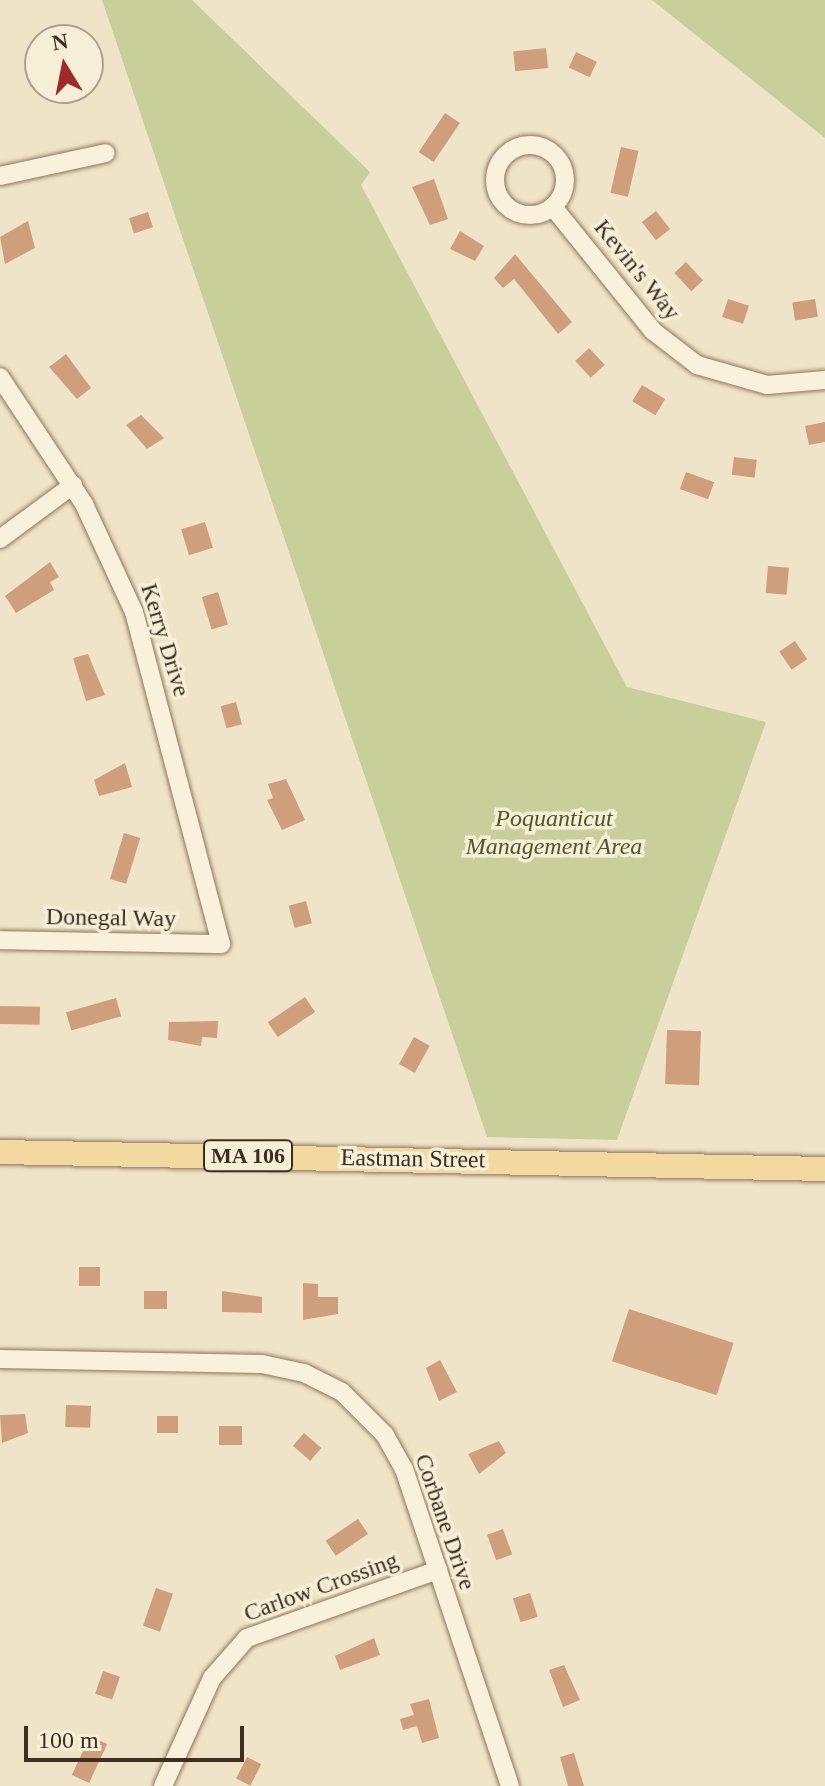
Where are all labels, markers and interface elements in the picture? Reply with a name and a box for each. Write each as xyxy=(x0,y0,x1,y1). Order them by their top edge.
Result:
north arrow xyxy=(24,24,104,104)
text: N xyxy=(50,28,70,56)
street label: Kevin's Way xyxy=(588,214,686,326)
street label: Kerry Drive xyxy=(134,580,196,700)
park label: Poquanticut Management Area xyxy=(465,805,643,861)
street label: Donegal Way xyxy=(45,902,177,934)
road number: MA 106 xyxy=(202,1138,294,1174)
street label: Eastman Street xyxy=(340,1143,486,1175)
street label: Corbane Drive xyxy=(408,1450,482,1594)
street label: Carlow Crossing xyxy=(240,1546,402,1628)
scale bar xyxy=(28,1710,248,1760)
text: 100 m xyxy=(38,1727,99,1753)

